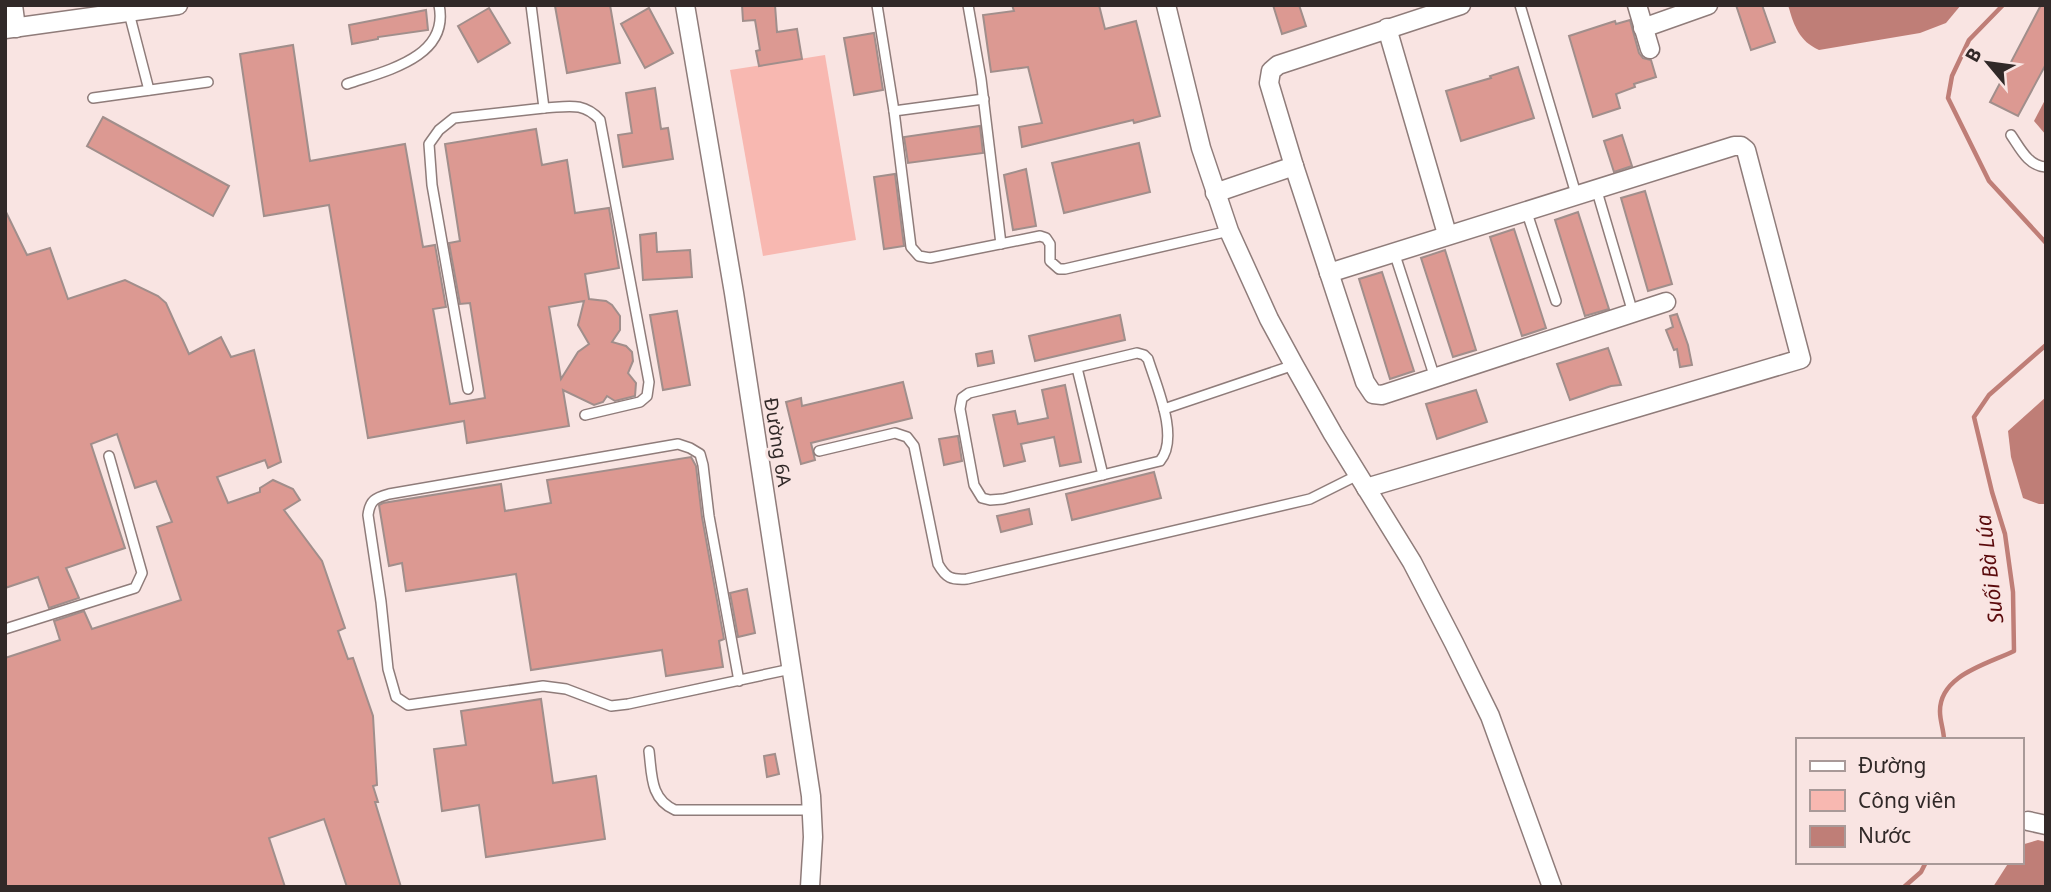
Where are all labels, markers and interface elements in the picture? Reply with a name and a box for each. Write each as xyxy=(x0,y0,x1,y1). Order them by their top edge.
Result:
north arrow xyxy=(1953,28,2023,98)
text: B xyxy=(1959,43,1988,67)
street label: Đường 6A xyxy=(758,396,798,489)
water label: Suối Bà Lúa xyxy=(1968,513,2010,625)
legend xyxy=(1796,738,2023,864)
text: Đường xyxy=(1858,751,1926,779)
text: Công viên xyxy=(1858,786,1956,814)
text: Nước xyxy=(1858,821,1911,849)

